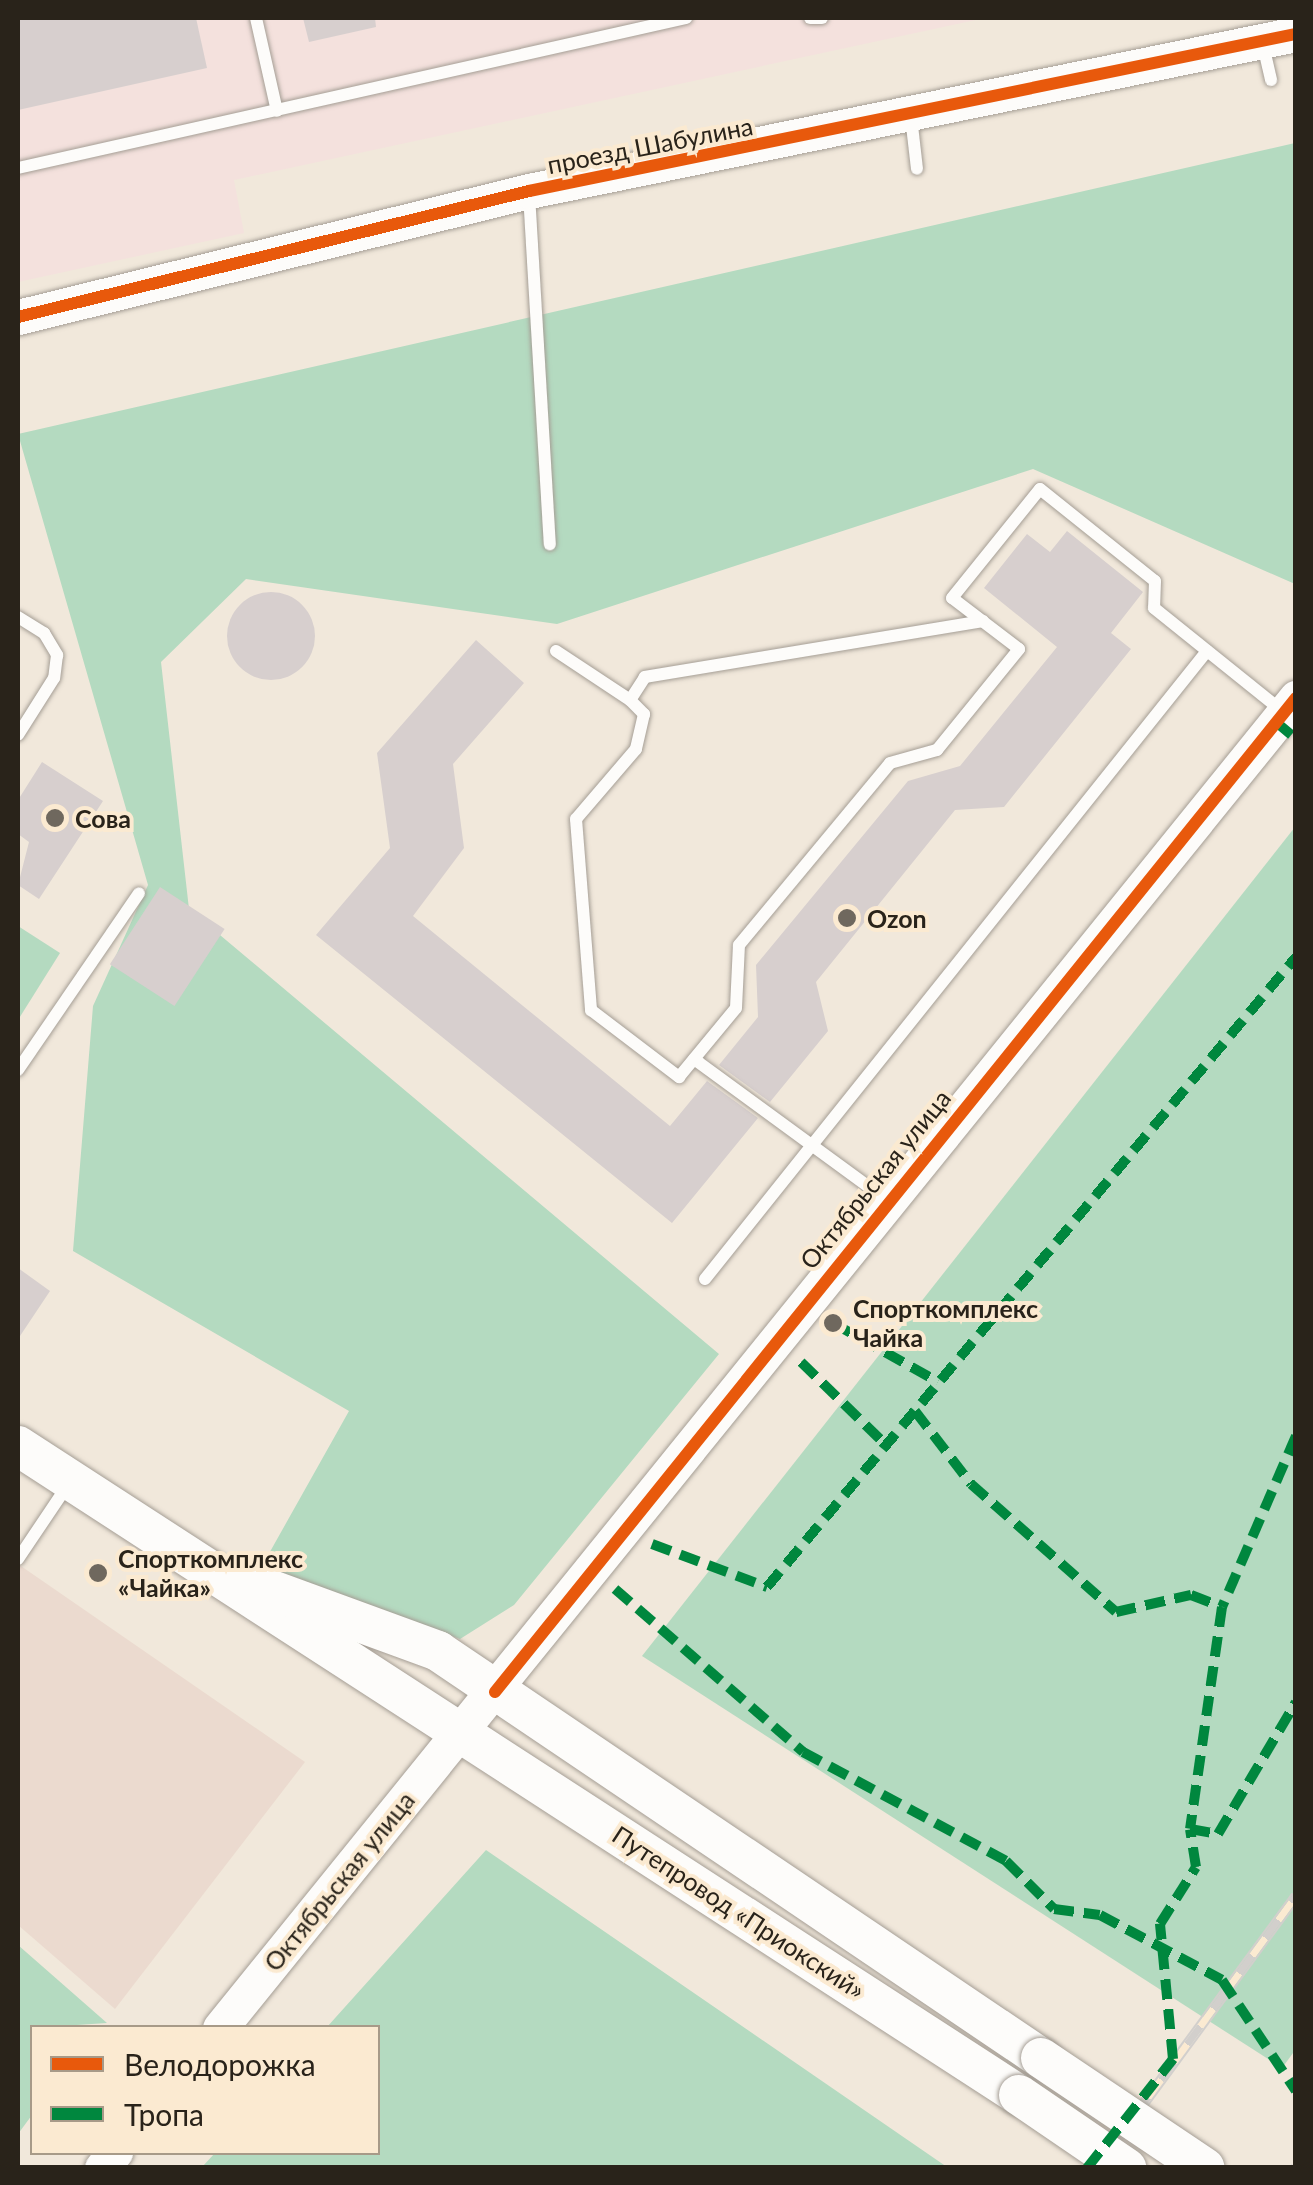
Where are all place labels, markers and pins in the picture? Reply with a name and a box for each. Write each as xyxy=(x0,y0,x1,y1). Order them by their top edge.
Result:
place label: Сова xyxy=(75,803,131,833)
marker: Сова xyxy=(44,807,66,829)
place label: Ozon xyxy=(867,903,927,933)
marker: Ozon xyxy=(836,907,858,929)
place label: Спорткомплекс Чайка xyxy=(853,1294,1038,1353)
marker: Спорткомплекс Чайка xyxy=(822,1312,844,1334)
place label: Спорткомплекс «Чайка» xyxy=(118,1544,303,1603)
marker: Спорткомплекс «Чайка» xyxy=(87,1562,109,1584)

